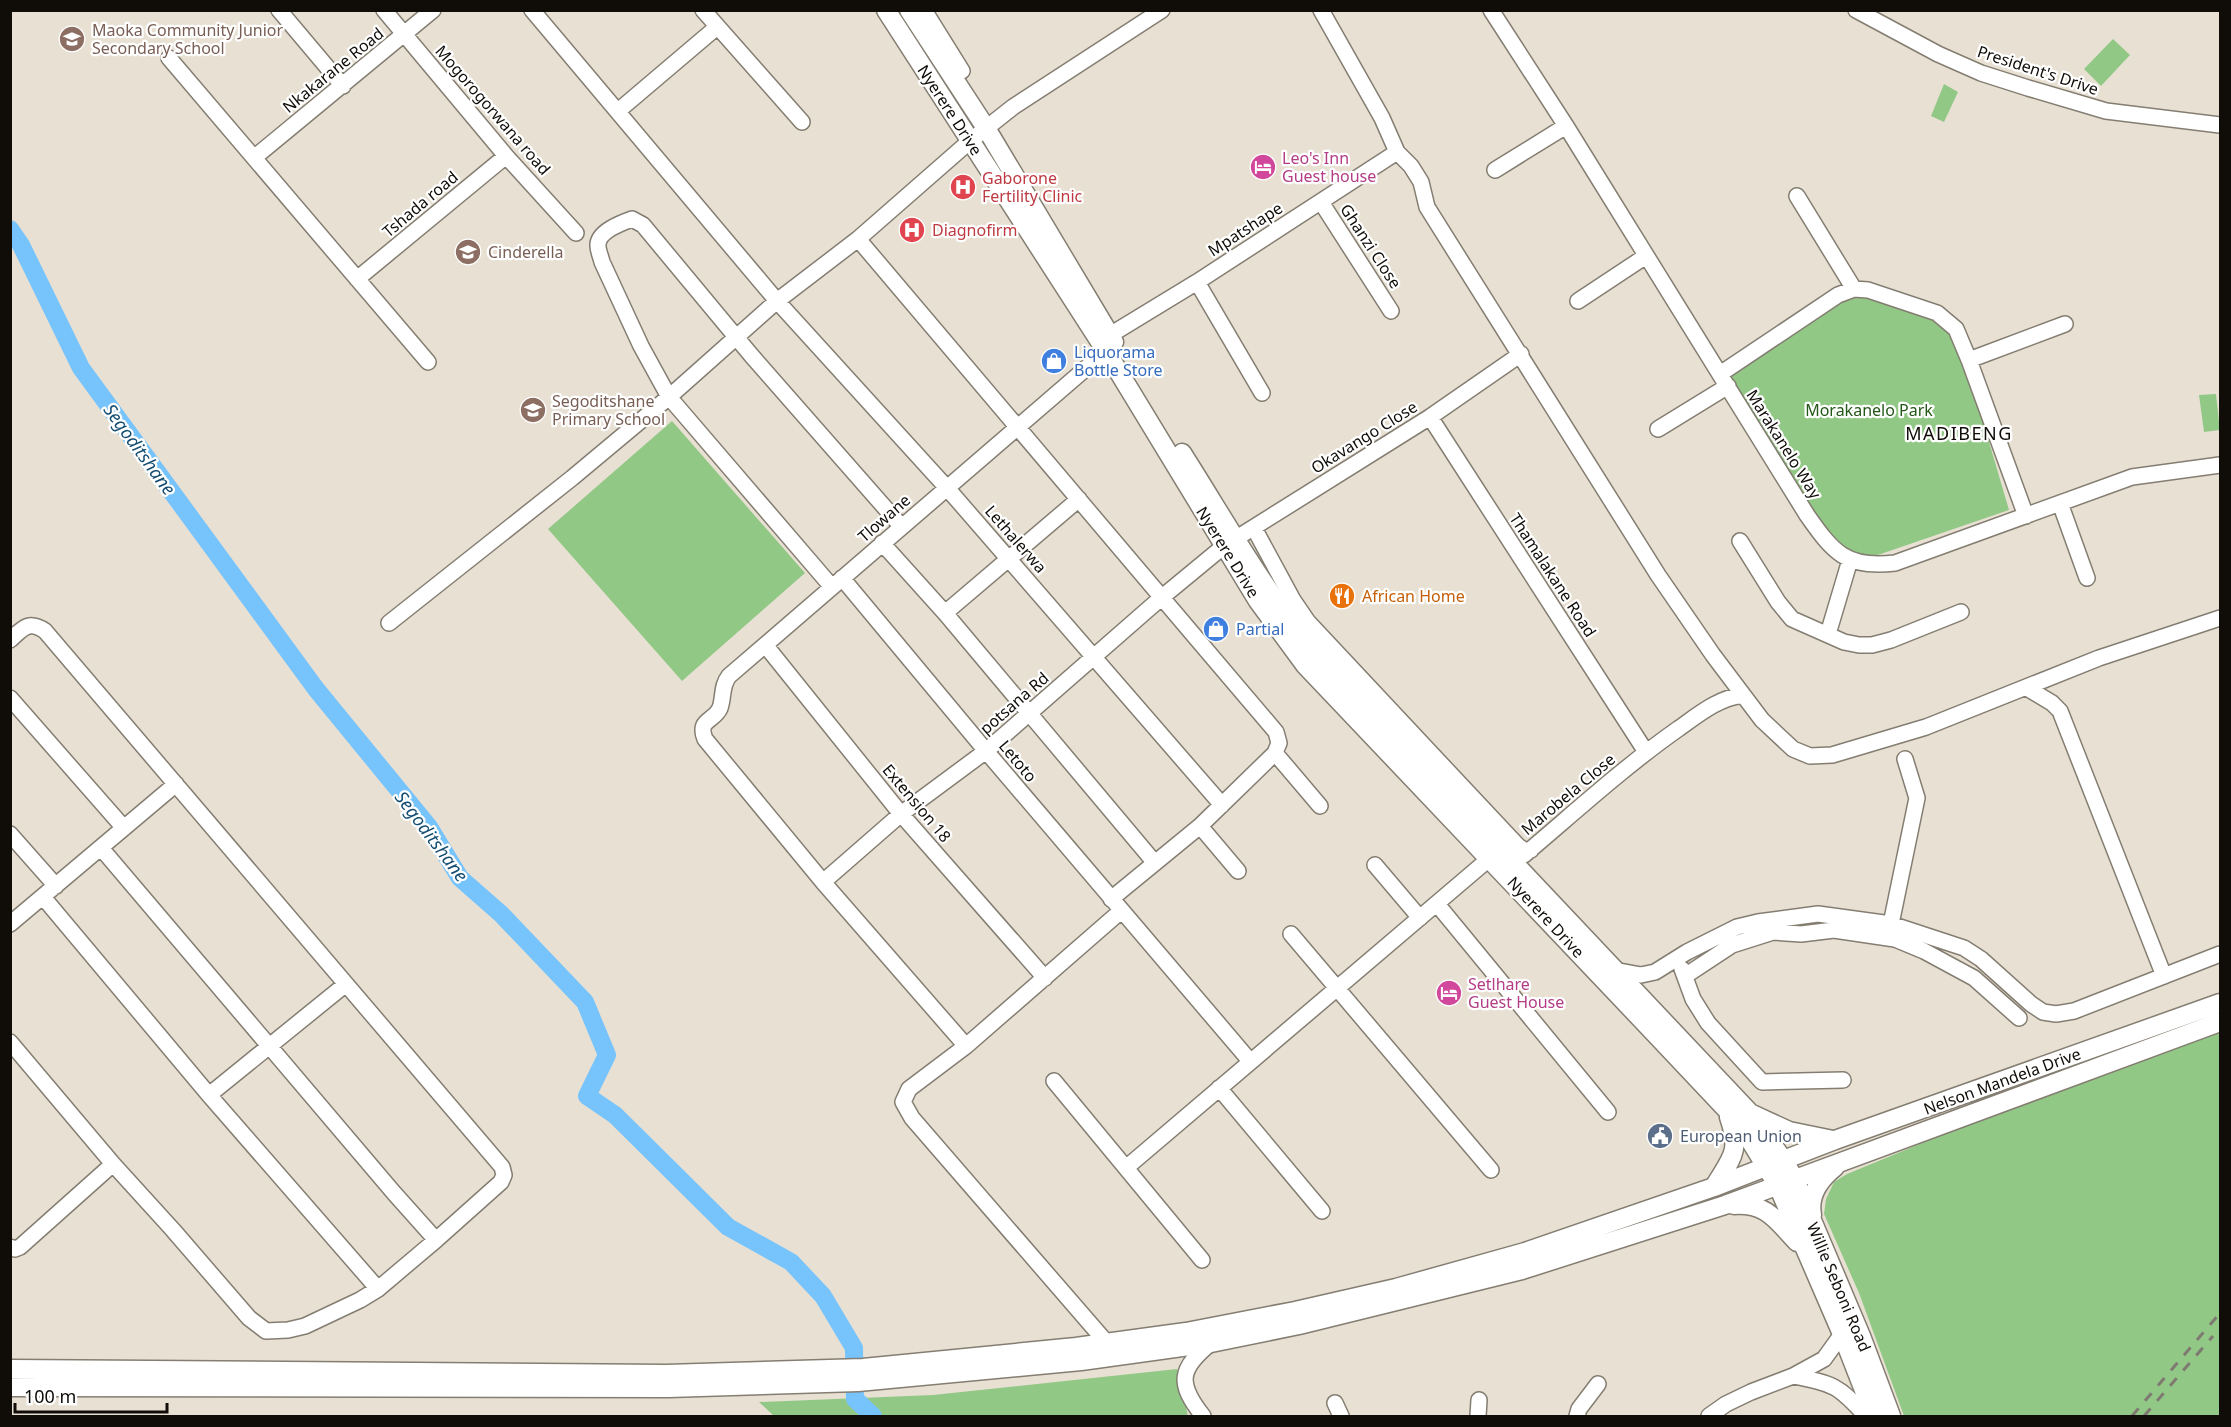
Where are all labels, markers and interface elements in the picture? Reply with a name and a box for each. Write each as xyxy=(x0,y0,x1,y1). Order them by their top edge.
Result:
place label: Maoka Community Junior Secondary School xyxy=(92,19,284,59)
street label: Nkakarane Road xyxy=(278,22,388,118)
school or university icon: Maoka Community Junior Secondary School xyxy=(57,24,87,54)
street label: Mogorogorwana road xyxy=(431,40,555,180)
street label: President's Drive xyxy=(1975,40,2101,100)
street label: Nyerere Drive xyxy=(913,61,987,159)
place label: Leo's Inn Guest house xyxy=(1282,147,1376,187)
hotel icon: Leo's Inn Guest house xyxy=(1248,152,1278,182)
street label: Tshada road xyxy=(378,166,462,242)
place label: Gaborone Fertility Clinic xyxy=(982,167,1083,207)
hospital icon: Gaborone Fertility Clinic xyxy=(948,172,978,202)
street label: Mpatshape xyxy=(1204,197,1286,261)
street label: Ghanzi Close xyxy=(1335,199,1407,293)
hospital icon: Diagnofirm xyxy=(897,215,927,245)
place label: Diagnofirm xyxy=(932,219,1017,241)
school or university icon: Cinderella xyxy=(453,237,483,267)
place label: Cinderella xyxy=(488,241,564,263)
place label: Liquorama Bottle Store xyxy=(1074,341,1163,381)
shop icon: Liquorama Bottle Store xyxy=(1039,346,1069,376)
street label: Marakanelo Way xyxy=(1742,385,1827,503)
place label: Segoditshane Primary School xyxy=(552,390,665,430)
school or university icon: Segoditshane Primary School xyxy=(518,395,548,425)
street label: Okavango Close xyxy=(1307,396,1421,478)
water label: Segoditshane xyxy=(99,398,181,500)
park label: Morakanelo Park xyxy=(1805,399,1933,421)
district label: MADIBENG xyxy=(1905,421,2013,445)
street label: Tlowane xyxy=(853,489,915,547)
street label: Lethalerwa xyxy=(980,500,1052,578)
street label: Nyerere Drive xyxy=(1191,502,1265,602)
street label: Thamalakane Road xyxy=(1505,509,1601,641)
restaurant icon: African Home xyxy=(1327,581,1357,611)
place label: African Home xyxy=(1362,585,1465,607)
shop icon: Partial xyxy=(1201,614,1231,644)
place label: Partial xyxy=(1236,618,1284,640)
street label: potsana Rd xyxy=(975,667,1053,739)
street label: Letoto xyxy=(994,735,1042,787)
street label: Marobela Close xyxy=(1516,748,1620,840)
street label: Extension 18 xyxy=(878,759,956,847)
water label: Segoditshane xyxy=(390,786,474,886)
street label: Nyerere Drive xyxy=(1503,872,1589,962)
place label: Setlhare Guest House xyxy=(1468,973,1564,1013)
hotel icon: Setlhare Guest House xyxy=(1434,978,1464,1008)
street label: Nelson Mandela Drive xyxy=(1920,1042,2084,1120)
public building icon: European Union xyxy=(1645,1121,1675,1151)
place label: European Union xyxy=(1680,1125,1802,1147)
street label: Willie Seboni Road xyxy=(1802,1219,1876,1355)
scale bar xyxy=(15,1376,166,1414)
text: 100 m xyxy=(24,1384,76,1408)

